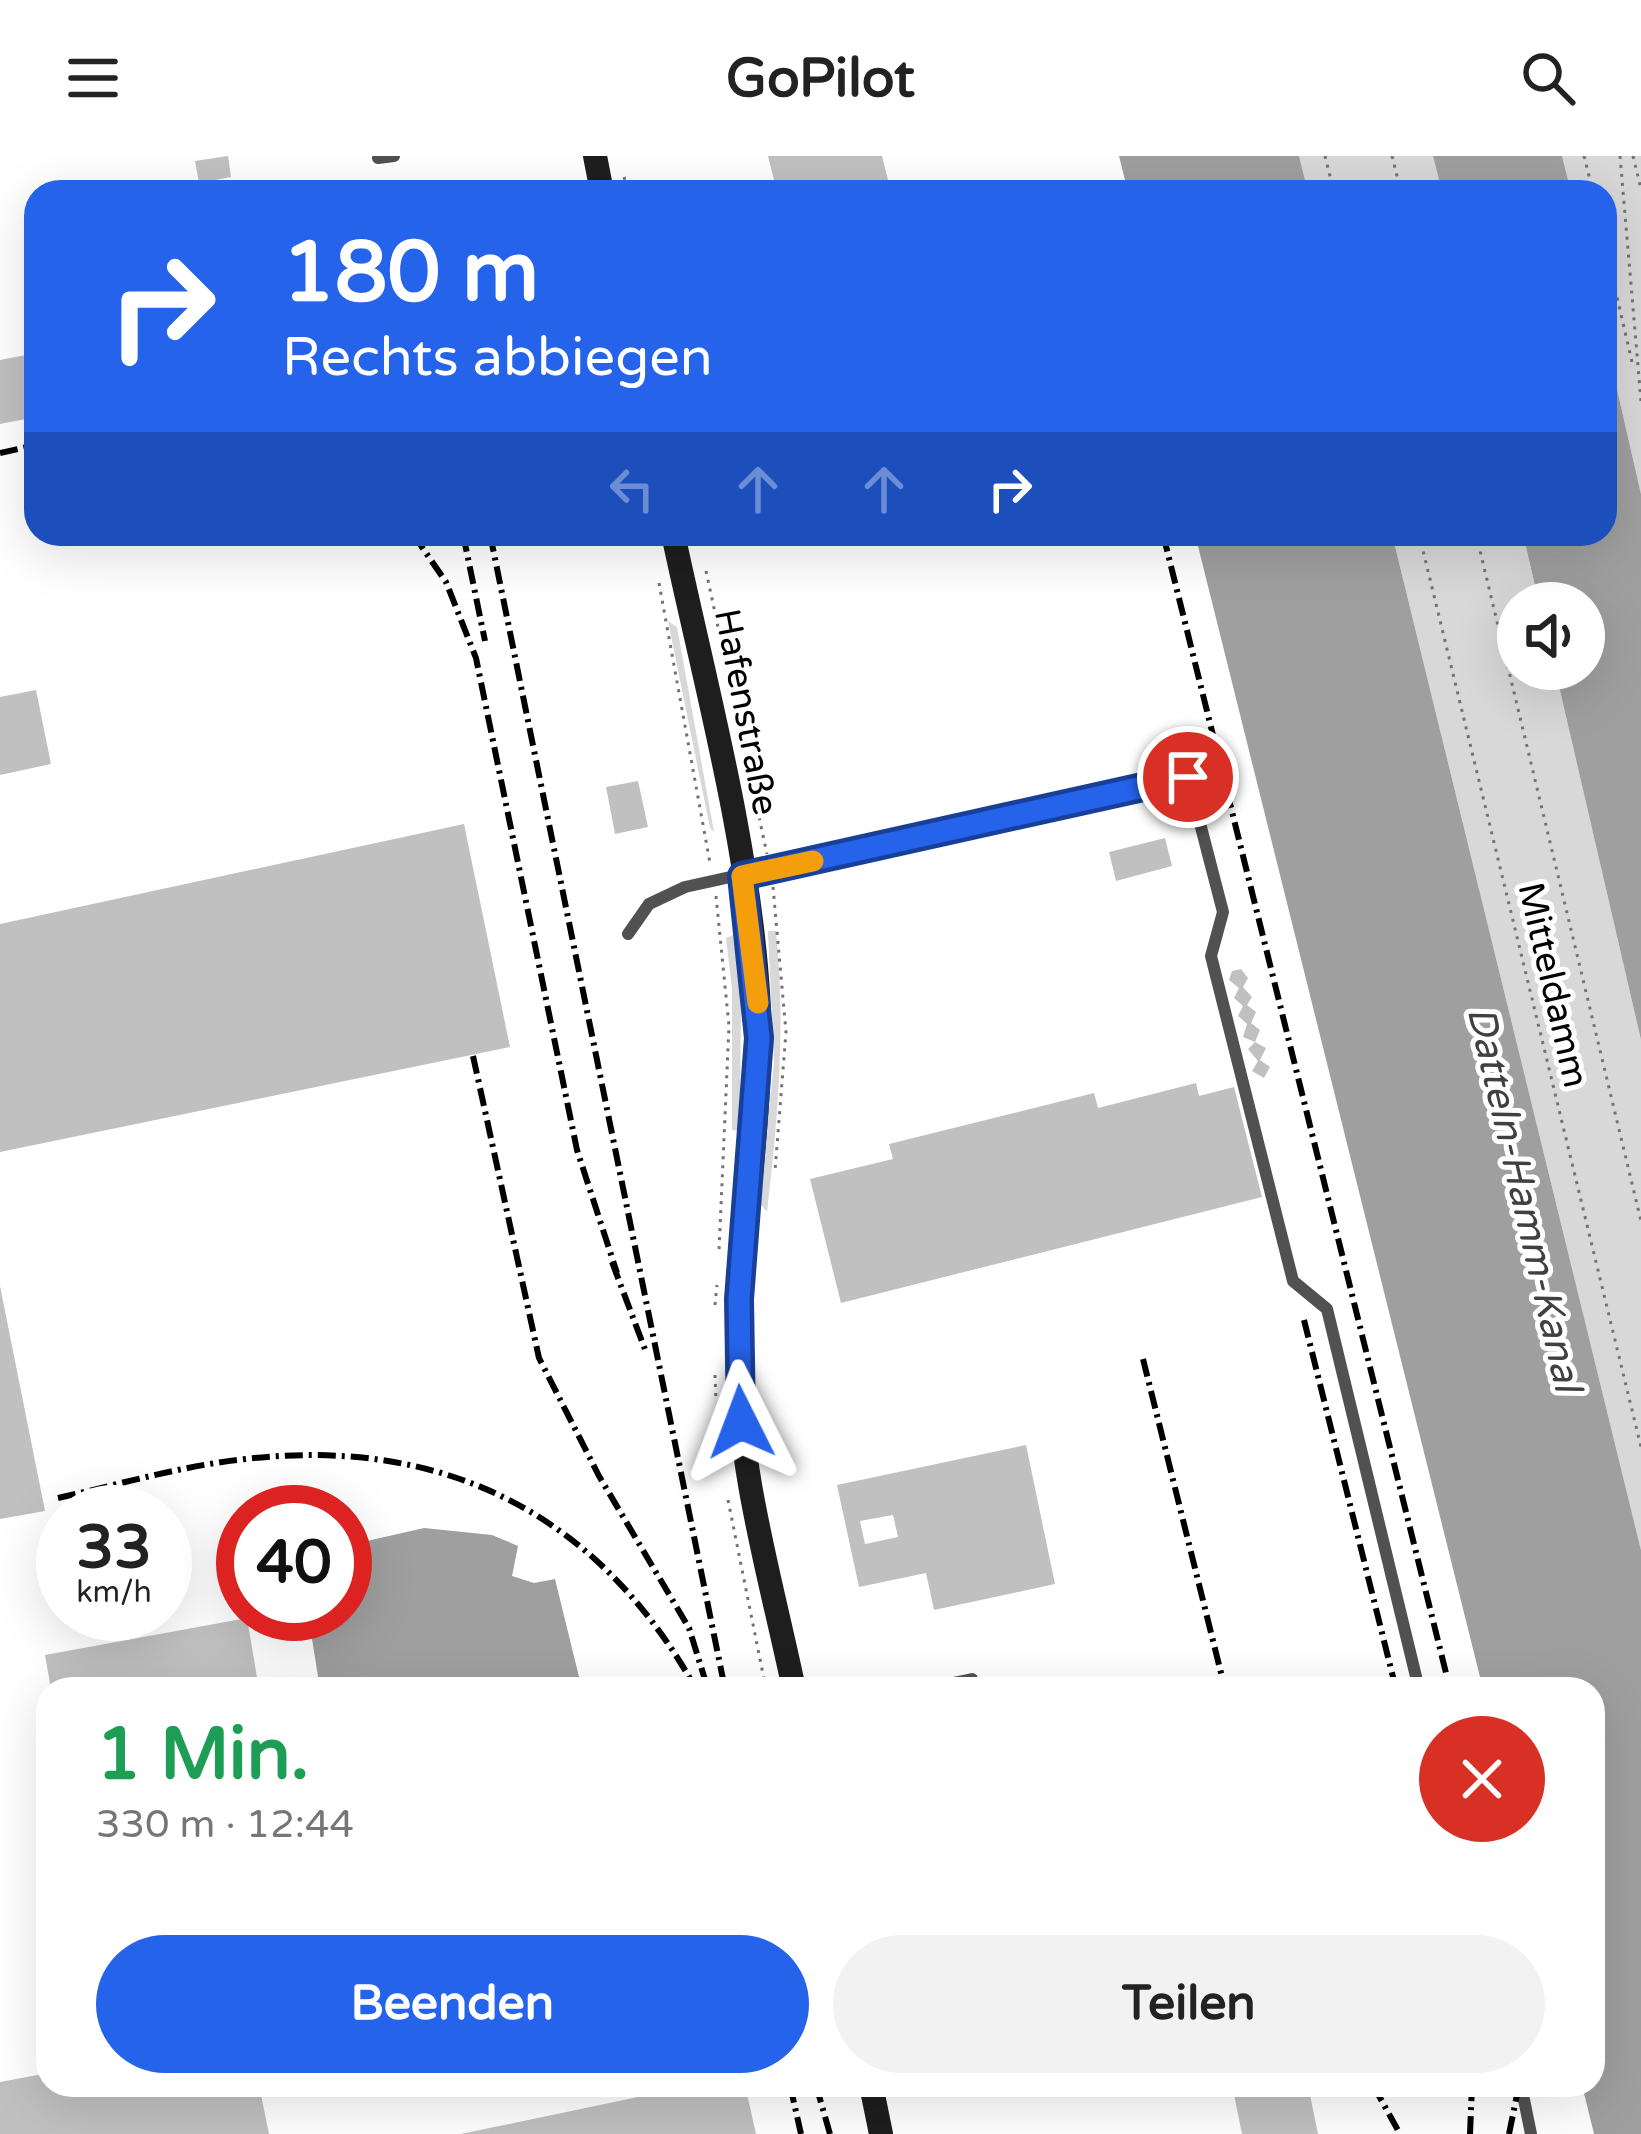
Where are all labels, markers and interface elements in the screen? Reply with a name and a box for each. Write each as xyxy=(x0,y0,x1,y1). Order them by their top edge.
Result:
icon: menu xyxy=(60,45,126,111)
icon: search xyxy=(1515,45,1581,111)
text: GoPilot xyxy=(726,46,915,111)
text: 180 m xyxy=(282,223,539,324)
icon: right xyxy=(84,228,240,384)
text: Rechts abbiegen xyxy=(282,325,713,390)
icon: left xyxy=(599,456,665,522)
icon: ahead xyxy=(725,456,791,522)
icon: ahead xyxy=(851,456,917,522)
icon: right xyxy=(977,456,1043,522)
map controls xyxy=(1497,582,1605,690)
button: sound xyxy=(1497,582,1605,690)
street label: Hafenstraße xyxy=(705,605,787,819)
pin xyxy=(1137,726,1239,828)
icon: arrive xyxy=(1155,744,1221,810)
street label: Mitteldamm xyxy=(1509,878,1597,1092)
water label: Datteln-Hamm-Kanal xyxy=(1457,1002,1592,1400)
position arrow xyxy=(678,1359,804,1485)
speed limit sign: 40 xyxy=(216,1485,372,1641)
text: 33 xyxy=(76,1512,152,1584)
text: km/h xyxy=(76,1574,152,1611)
text: 1 Min. xyxy=(96,1712,309,1799)
button: close xyxy=(1419,1716,1545,1842)
text: 330 m · 12:44 xyxy=(96,1801,354,1848)
button: Beenden xyxy=(96,1935,809,2073)
button: Teilen xyxy=(833,1935,1545,2073)

